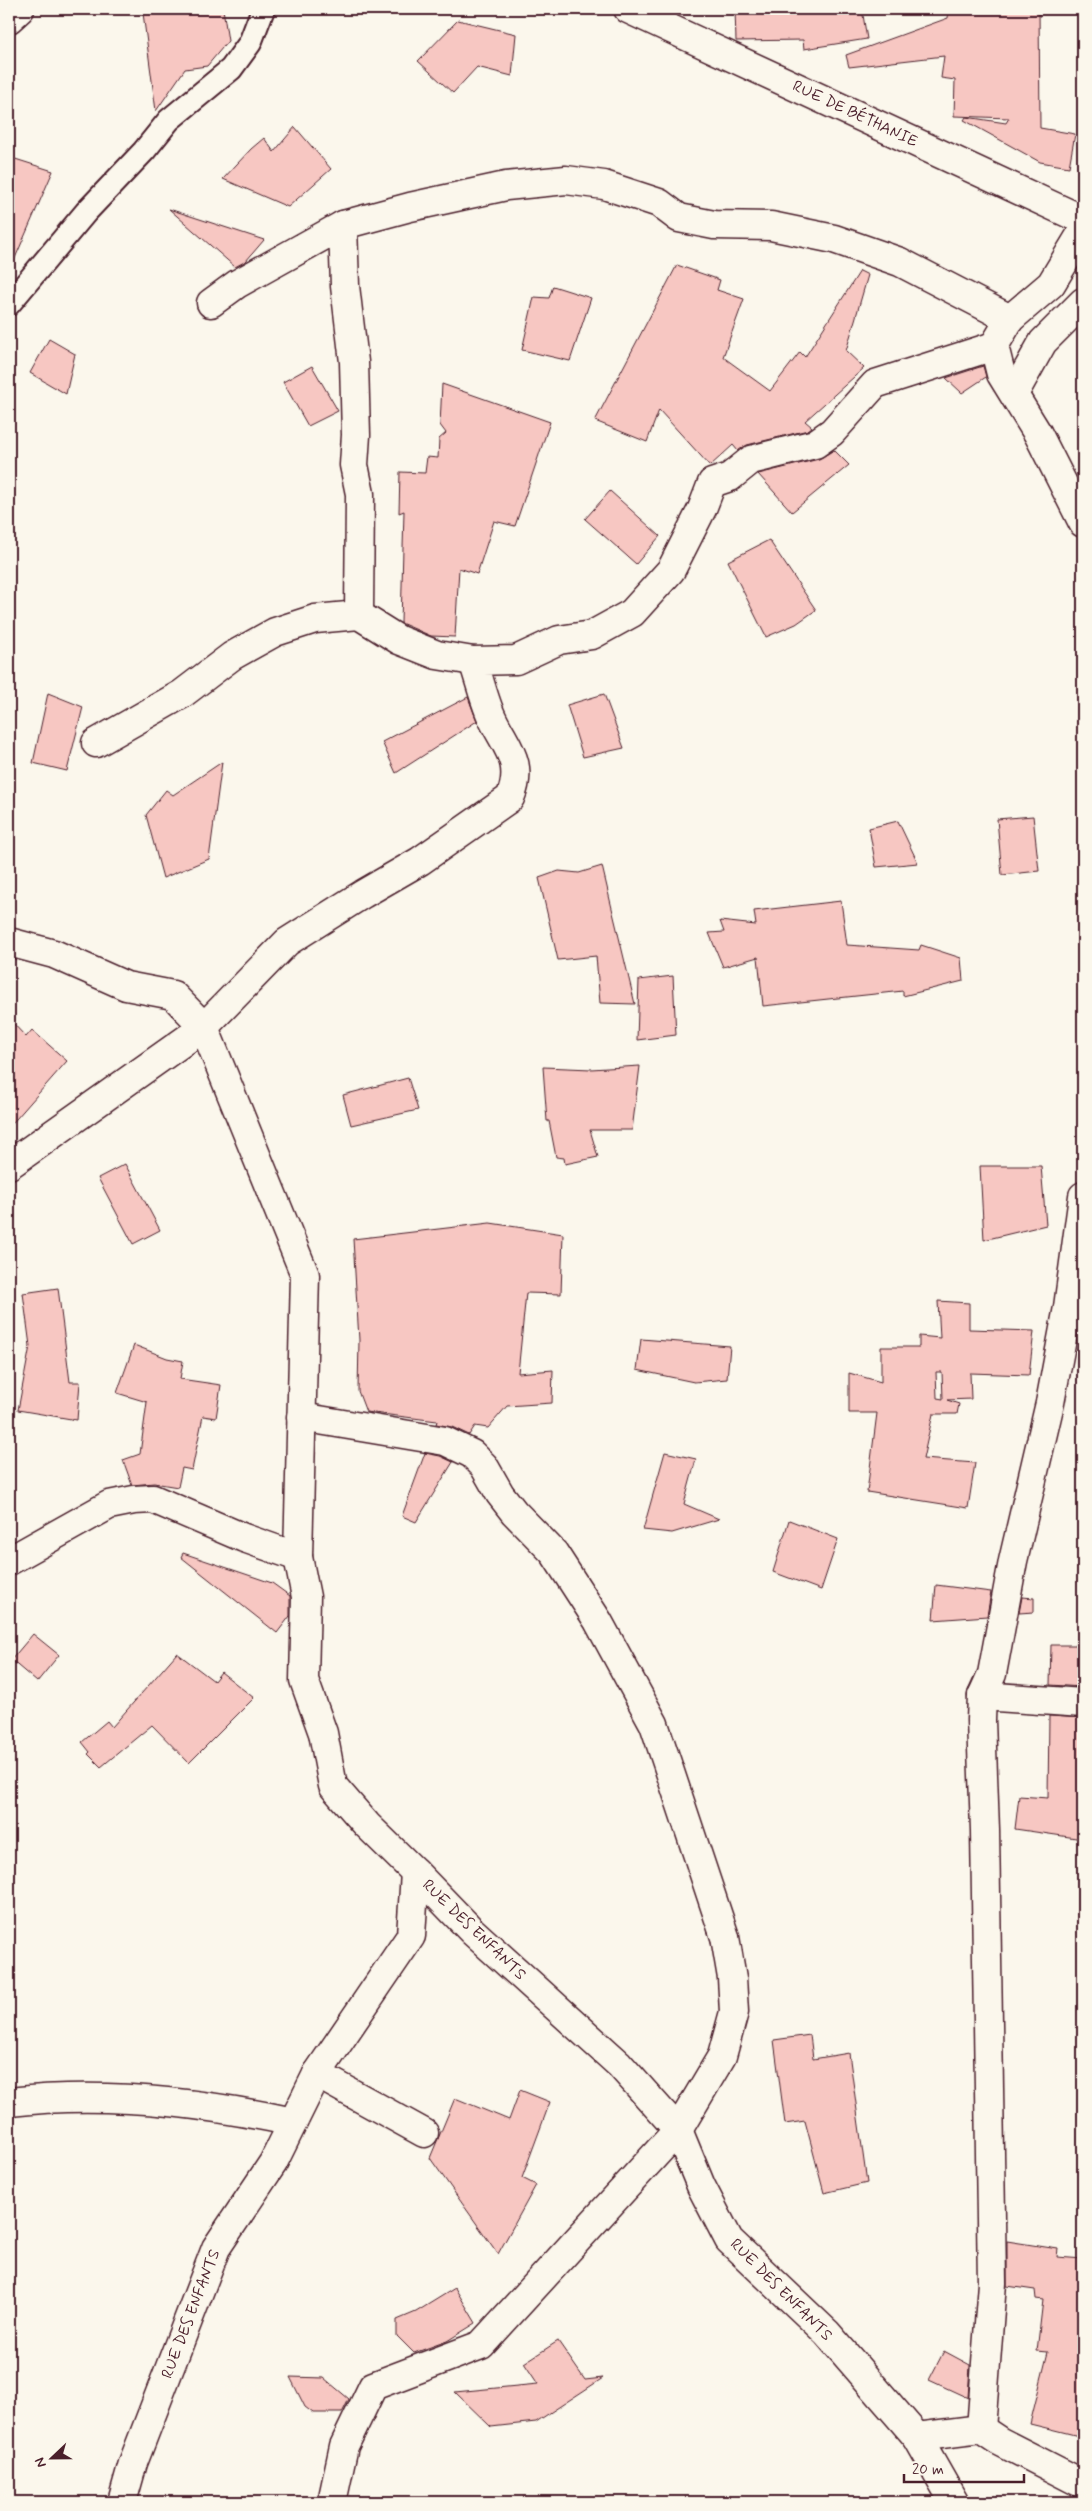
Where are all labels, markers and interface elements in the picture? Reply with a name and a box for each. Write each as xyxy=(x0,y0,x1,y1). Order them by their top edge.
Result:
street label: RUE DE BÉTHANIE xyxy=(789,76,921,152)
street label: RUE DES ENFANTS xyxy=(417,1875,531,1985)
street label: RUE DES ENFANTS xyxy=(725,2234,837,2346)
street label: RUE DES ENFANTS xyxy=(157,2246,225,2382)
north arrow xyxy=(28,2434,78,2484)
scale bar xyxy=(904,2451,1024,2483)
text: N xyxy=(31,2455,51,2470)
text: 20 m xyxy=(912,2460,944,2480)

